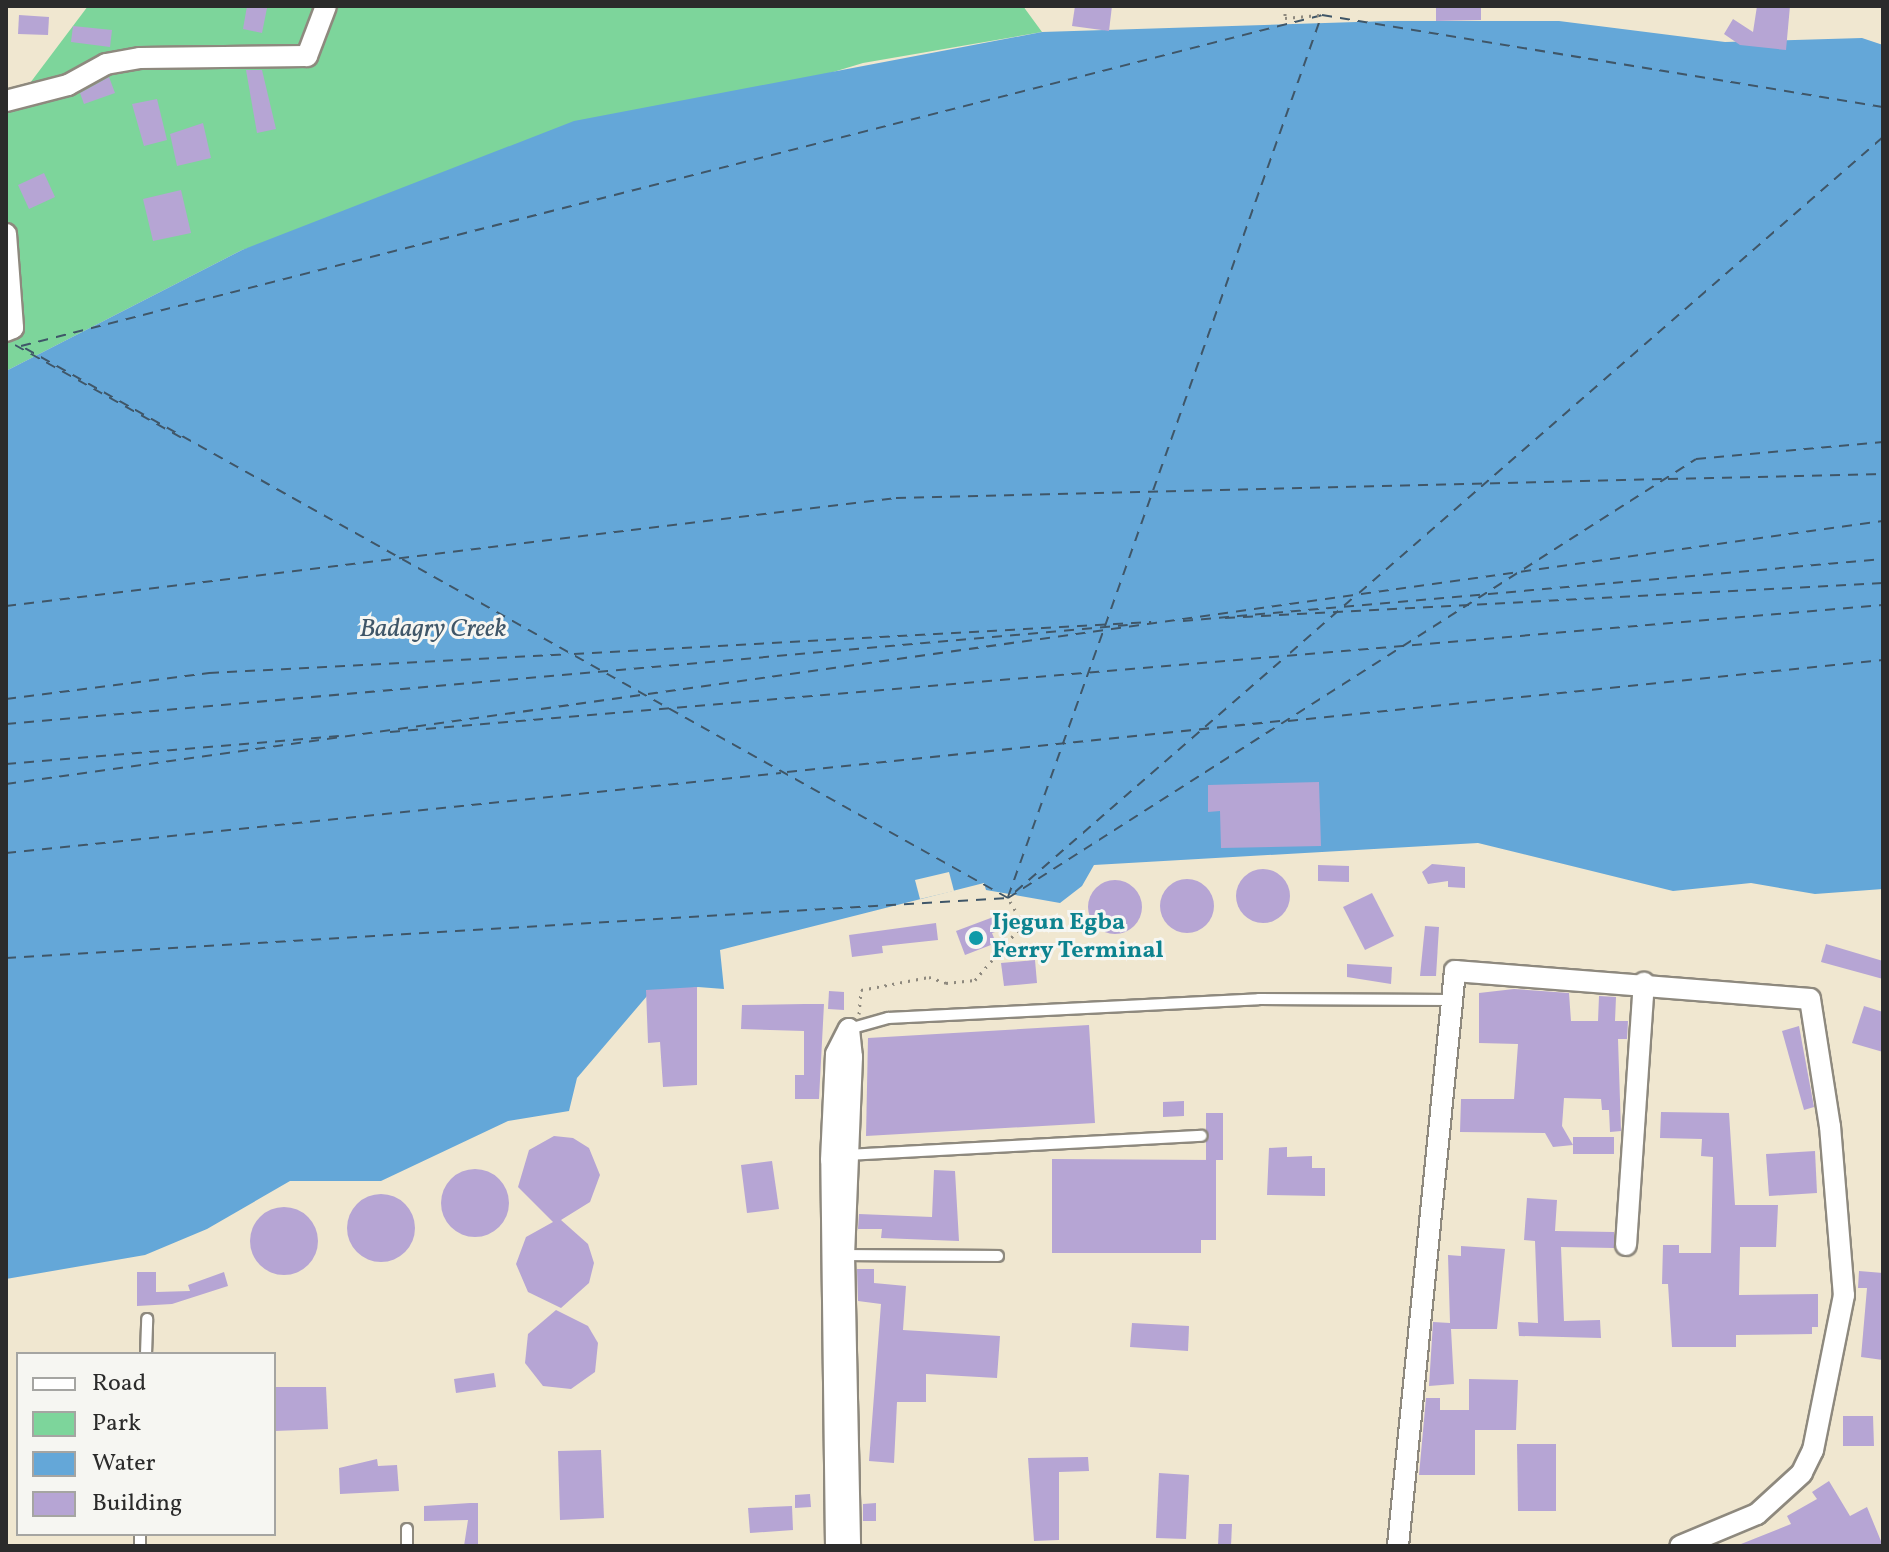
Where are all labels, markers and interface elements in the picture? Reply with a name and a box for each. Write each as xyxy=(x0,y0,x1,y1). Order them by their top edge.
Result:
water label: Badagry Creek xyxy=(359,614,507,646)
place label: Ijegun Egba Ferry Terminal xyxy=(992,910,1164,966)
marker: Ijegun Egba Ferry Terminal xyxy=(967,929,985,947)
legend xyxy=(16,1352,276,1536)
text: Road xyxy=(92,1367,146,1401)
text: Park xyxy=(92,1407,141,1441)
text: Water xyxy=(92,1447,156,1481)
text: Building xyxy=(92,1487,182,1521)

